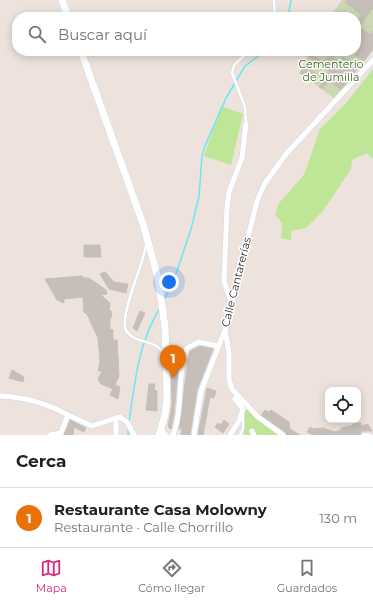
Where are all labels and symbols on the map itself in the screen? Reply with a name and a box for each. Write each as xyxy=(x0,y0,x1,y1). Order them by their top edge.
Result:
park label: Cementerio de Jumilla xyxy=(298,57,364,84)
street label: Calle Cantarerías xyxy=(218,235,254,328)
your location xyxy=(159,272,179,292)
pin: 1 xyxy=(160,345,186,378)

